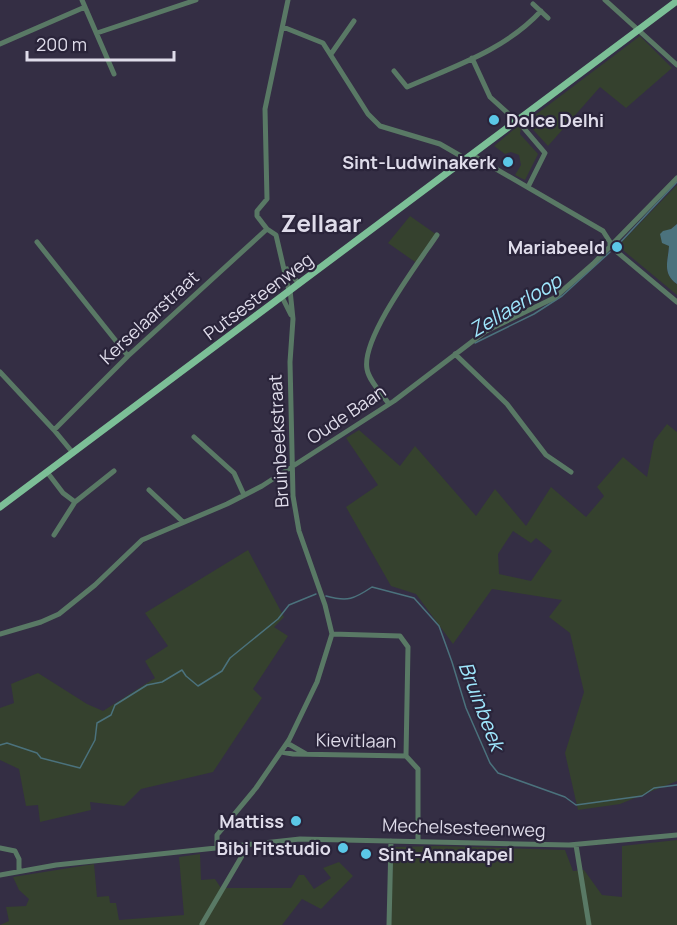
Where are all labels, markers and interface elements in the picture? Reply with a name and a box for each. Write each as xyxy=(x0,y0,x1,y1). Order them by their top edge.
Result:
scale bar xyxy=(27,24,174,62)
text: 200 m xyxy=(36,32,87,56)
place label: Dolce Delhi xyxy=(506,108,604,132)
marker: Dolce Delhi xyxy=(487,113,501,127)
place label: Sint-Ludwinakerk xyxy=(342,150,497,174)
marker: Sint-Ludwinakerk xyxy=(501,155,515,169)
district label: Zellaar xyxy=(280,206,362,239)
place label: Mariabeeld xyxy=(508,235,605,259)
marker: Mariabeeld xyxy=(610,240,624,254)
street label: Putsesteenweg xyxy=(198,247,318,345)
street label: Kerselaarstraat xyxy=(94,265,204,369)
water label: Zellaerloop xyxy=(464,266,567,343)
street label: Bruinbeekstraat xyxy=(263,374,293,508)
street label: Oude Baan xyxy=(302,379,390,449)
water label: Bruinbeek xyxy=(453,658,512,757)
street label: Kievitlaan xyxy=(316,727,396,753)
place label: Mattiss xyxy=(219,809,284,833)
street label: Mechelsesteenweg xyxy=(382,812,546,842)
marker: Mattiss xyxy=(289,814,303,828)
place label: Bibi Fitstudio xyxy=(217,836,331,860)
marker: Bibi Fitstudio xyxy=(336,841,350,855)
place label: Sint-Annakapel xyxy=(378,842,513,866)
marker: Sint-Annakapel xyxy=(359,847,373,861)

